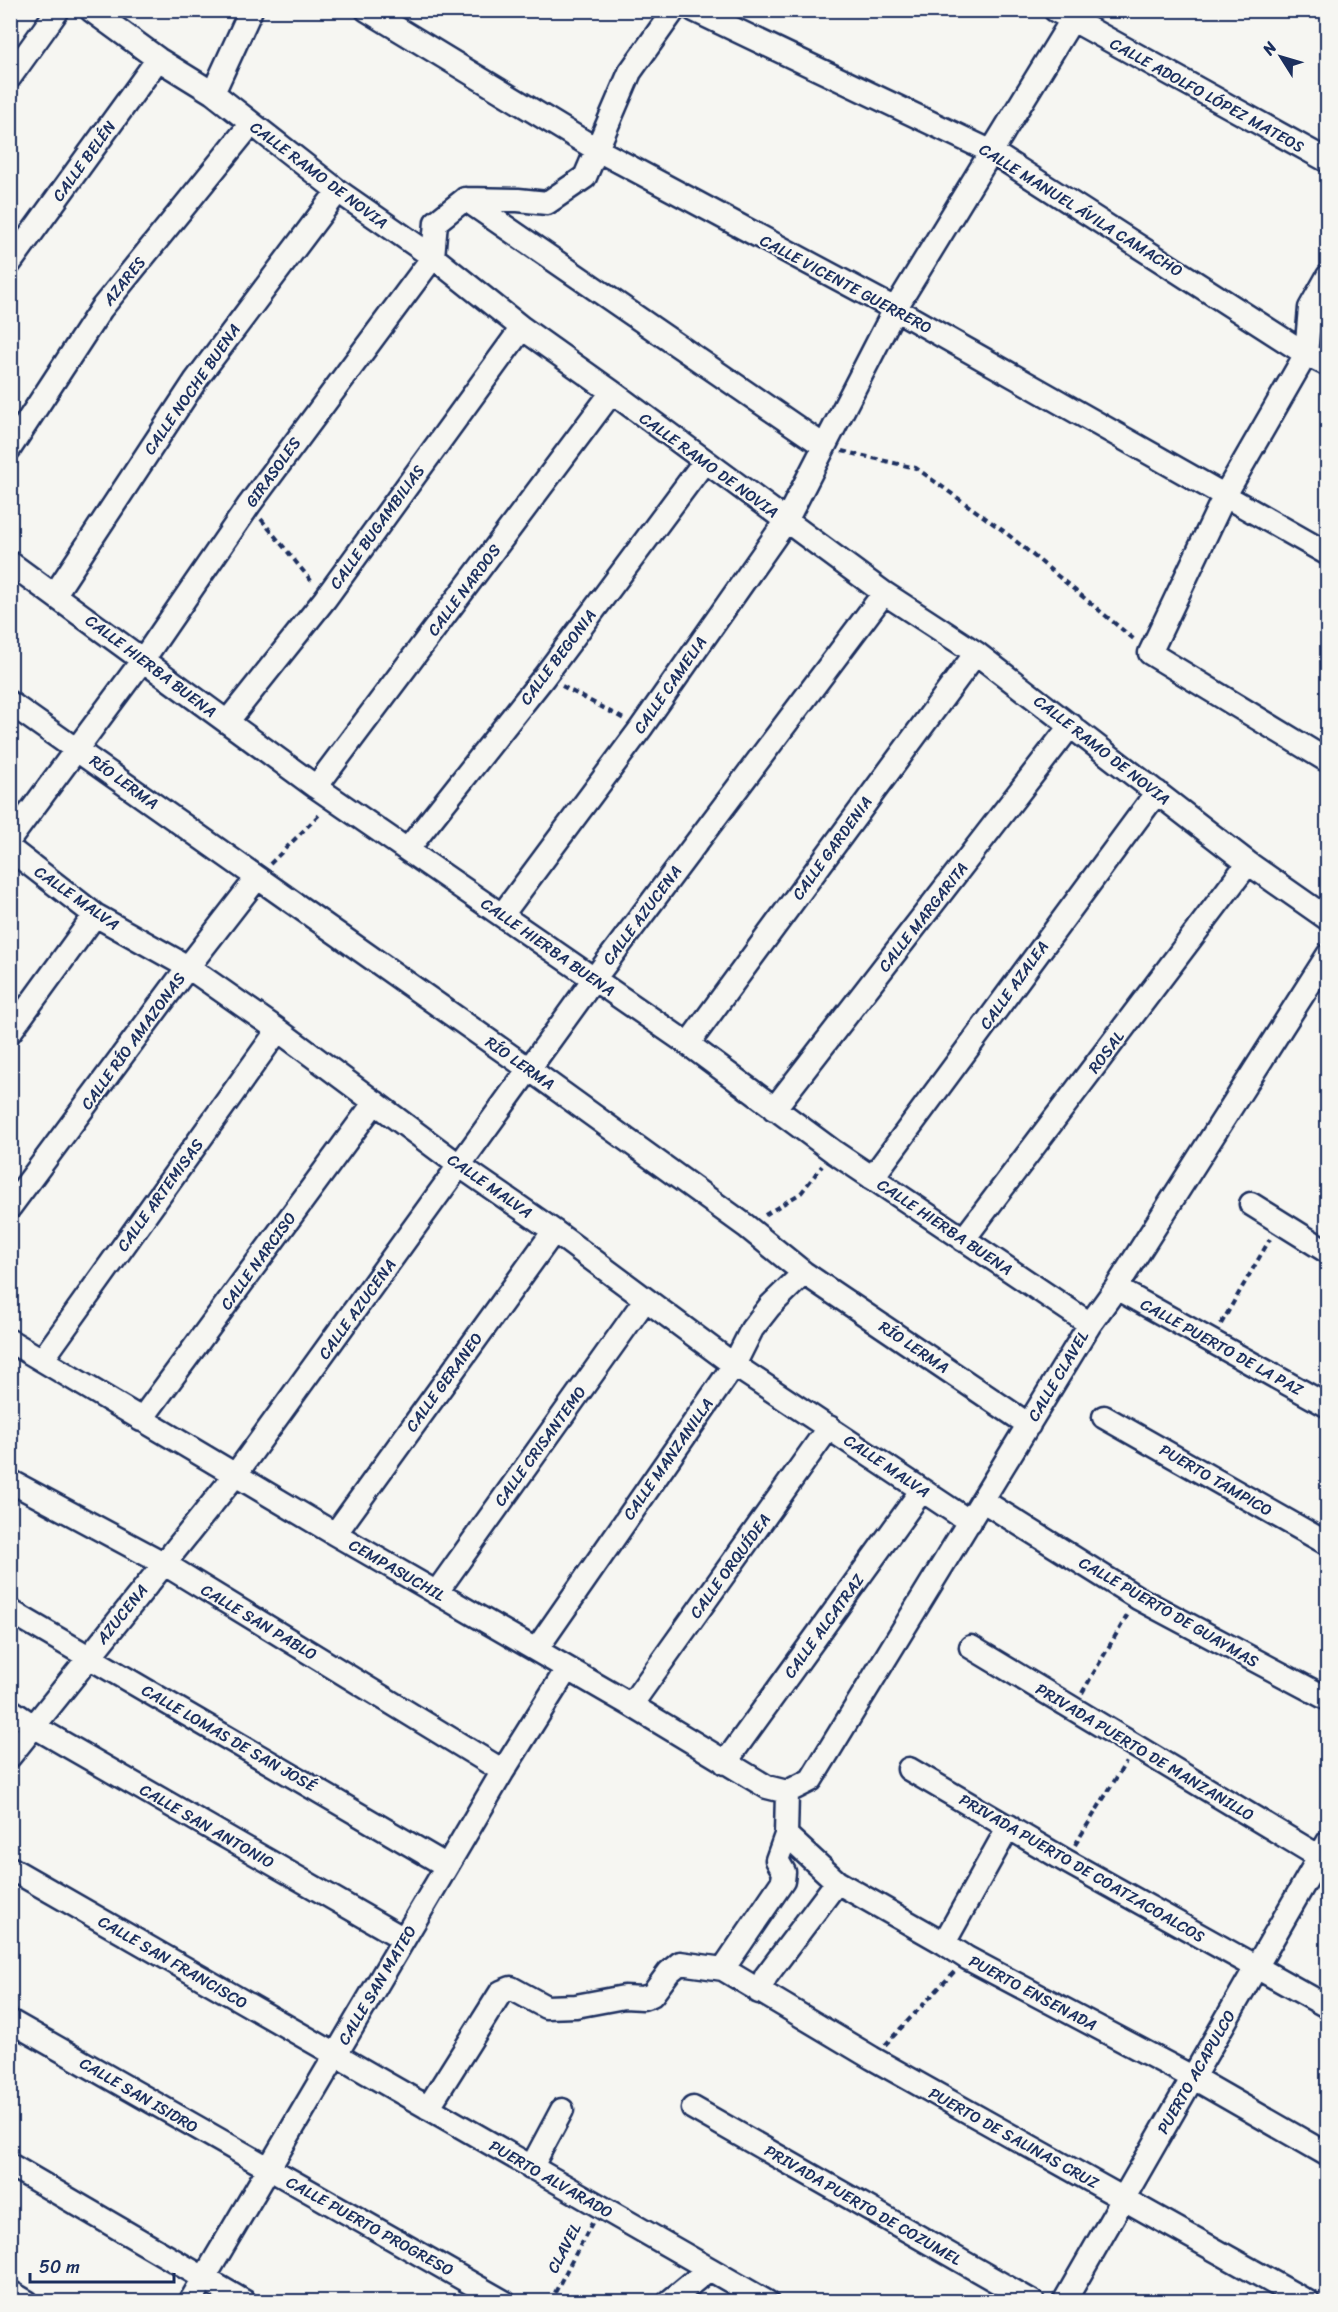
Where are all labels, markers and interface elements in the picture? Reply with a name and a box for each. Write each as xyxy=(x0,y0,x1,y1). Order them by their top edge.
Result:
north arrow xyxy=(1251,27,1311,87)
street label: CALLE ADOLFO LÓPEZ MATEOS xyxy=(1104,29,1310,161)
text: N xyxy=(1254,34,1285,62)
street label: CALLE RAMO DE NOVIA xyxy=(244,113,394,237)
street label: CALLE BELÉN xyxy=(44,114,124,208)
street label: CALLE MANUEL ÁVILA CAMACHO xyxy=(973,135,1189,285)
street label: CALLE VICENTE GUERRERO xyxy=(754,226,938,342)
street label: AZARES xyxy=(94,250,153,313)
street label: CALLE NOCHE BUENA xyxy=(136,317,248,461)
street label: CALLE RAMO DE NOVIA xyxy=(633,404,785,526)
street label: GIRASOLES xyxy=(237,430,309,514)
street label: CALLE BUGAMBILIAS xyxy=(322,458,433,596)
street label: CALLE NARDOS xyxy=(419,538,509,642)
street label: CALLE BEGONIA xyxy=(512,603,604,711)
street label: CALLE HIERBA BUENA xyxy=(79,607,223,725)
street label: CALLE CAMELIA xyxy=(625,630,715,740)
street label: CALLE RAMO DE NOVIA xyxy=(1027,687,1177,813)
street label: RÍO LERMA xyxy=(83,747,165,817)
street label: CALLE GARDENIA xyxy=(784,790,880,906)
street label: CALLE MARGARITA xyxy=(870,855,976,979)
street label: CALLE MALVA xyxy=(28,858,126,938)
street label: CALLE AZUCENA xyxy=(595,859,689,971)
street label: CALLE HIERBA BUENA xyxy=(475,890,621,1004)
street label: CALLE AZALEA xyxy=(972,934,1056,1036)
street label: CALLE RÍO AMAZONAS xyxy=(73,966,193,1116)
street label: ROSAL xyxy=(1080,1024,1132,1080)
street label: RÍO LERMA xyxy=(479,1028,561,1098)
street label: CALLE ARTEMISAS xyxy=(109,1132,211,1258)
street label: CALLE MALVA xyxy=(441,1146,539,1226)
street label: CALLE HIERBA BUENA xyxy=(871,1171,1019,1283)
street label: CALLE NARCISO xyxy=(212,1206,304,1316)
street label: CALLE AZUCENA xyxy=(310,1252,404,1366)
street label: CALLE PUERTO DE LA PAZ xyxy=(1135,1290,1309,1404)
street label: RÍO LERMA xyxy=(873,1313,955,1381)
street label: CALLE CLAVEL xyxy=(1019,1324,1097,1427)
street label: CALLE GERANEO xyxy=(398,1326,490,1438)
street label: CALLE CRISANTEMO xyxy=(486,1379,594,1513)
street label: CALLE MANZANILLA xyxy=(615,1392,721,1526)
street label: CALLE MALVA xyxy=(838,1426,936,1506)
street label: PUERTO TAMPICO xyxy=(1154,1436,1278,1524)
street label: CALLE ORQUÍDEA xyxy=(682,1507,778,1625)
street label: CEMPASUCHIL xyxy=(343,1531,451,1610)
street label: CALLE PUERTO DE GUAYMAS xyxy=(1073,1548,1265,1676)
street label: CALLE ALCATRAZ xyxy=(776,1567,873,1685)
street label: CALLE SAN PABLO xyxy=(195,1576,323,1668)
street label: AZUCENA xyxy=(88,1577,156,1652)
street label: PRIVADA PUERTO DE MANZANILLO xyxy=(1030,1675,1260,1829)
street label: CALLE LOMAS DE SAN JOSÉ xyxy=(136,1676,323,1801)
street label: CALLE SAN ANTONIO xyxy=(134,1776,280,1876)
street label: PRIVADA PUERTO DE COATZACOALCOS xyxy=(954,1785,1211,1951)
street label: CALLE SAN FRANCISCO xyxy=(92,1907,254,2017)
street label: CALLE SAN MATEO xyxy=(330,1919,424,2051)
street label: PUERTO ENSENADA xyxy=(964,1947,1102,2039)
street label: PUERTO ACAPULCO xyxy=(1149,2004,1243,2140)
street label: CALLE SAN ISIDRO xyxy=(74,2049,204,2141)
street label: PUERTO DE SALINAS CRUZ xyxy=(923,2079,1105,2197)
street label: PUERTO ALVARADO xyxy=(484,2132,618,2226)
street label: PRIVADA PUERTO DE COZUMEL xyxy=(759,2137,968,2274)
street label: CALLE PUERTO PROGRESO xyxy=(281,2168,459,2284)
street label: CLAVEL xyxy=(539,2217,590,2278)
scale bar xyxy=(30,2246,174,2284)
text: 50 m xyxy=(39,2251,80,2283)

